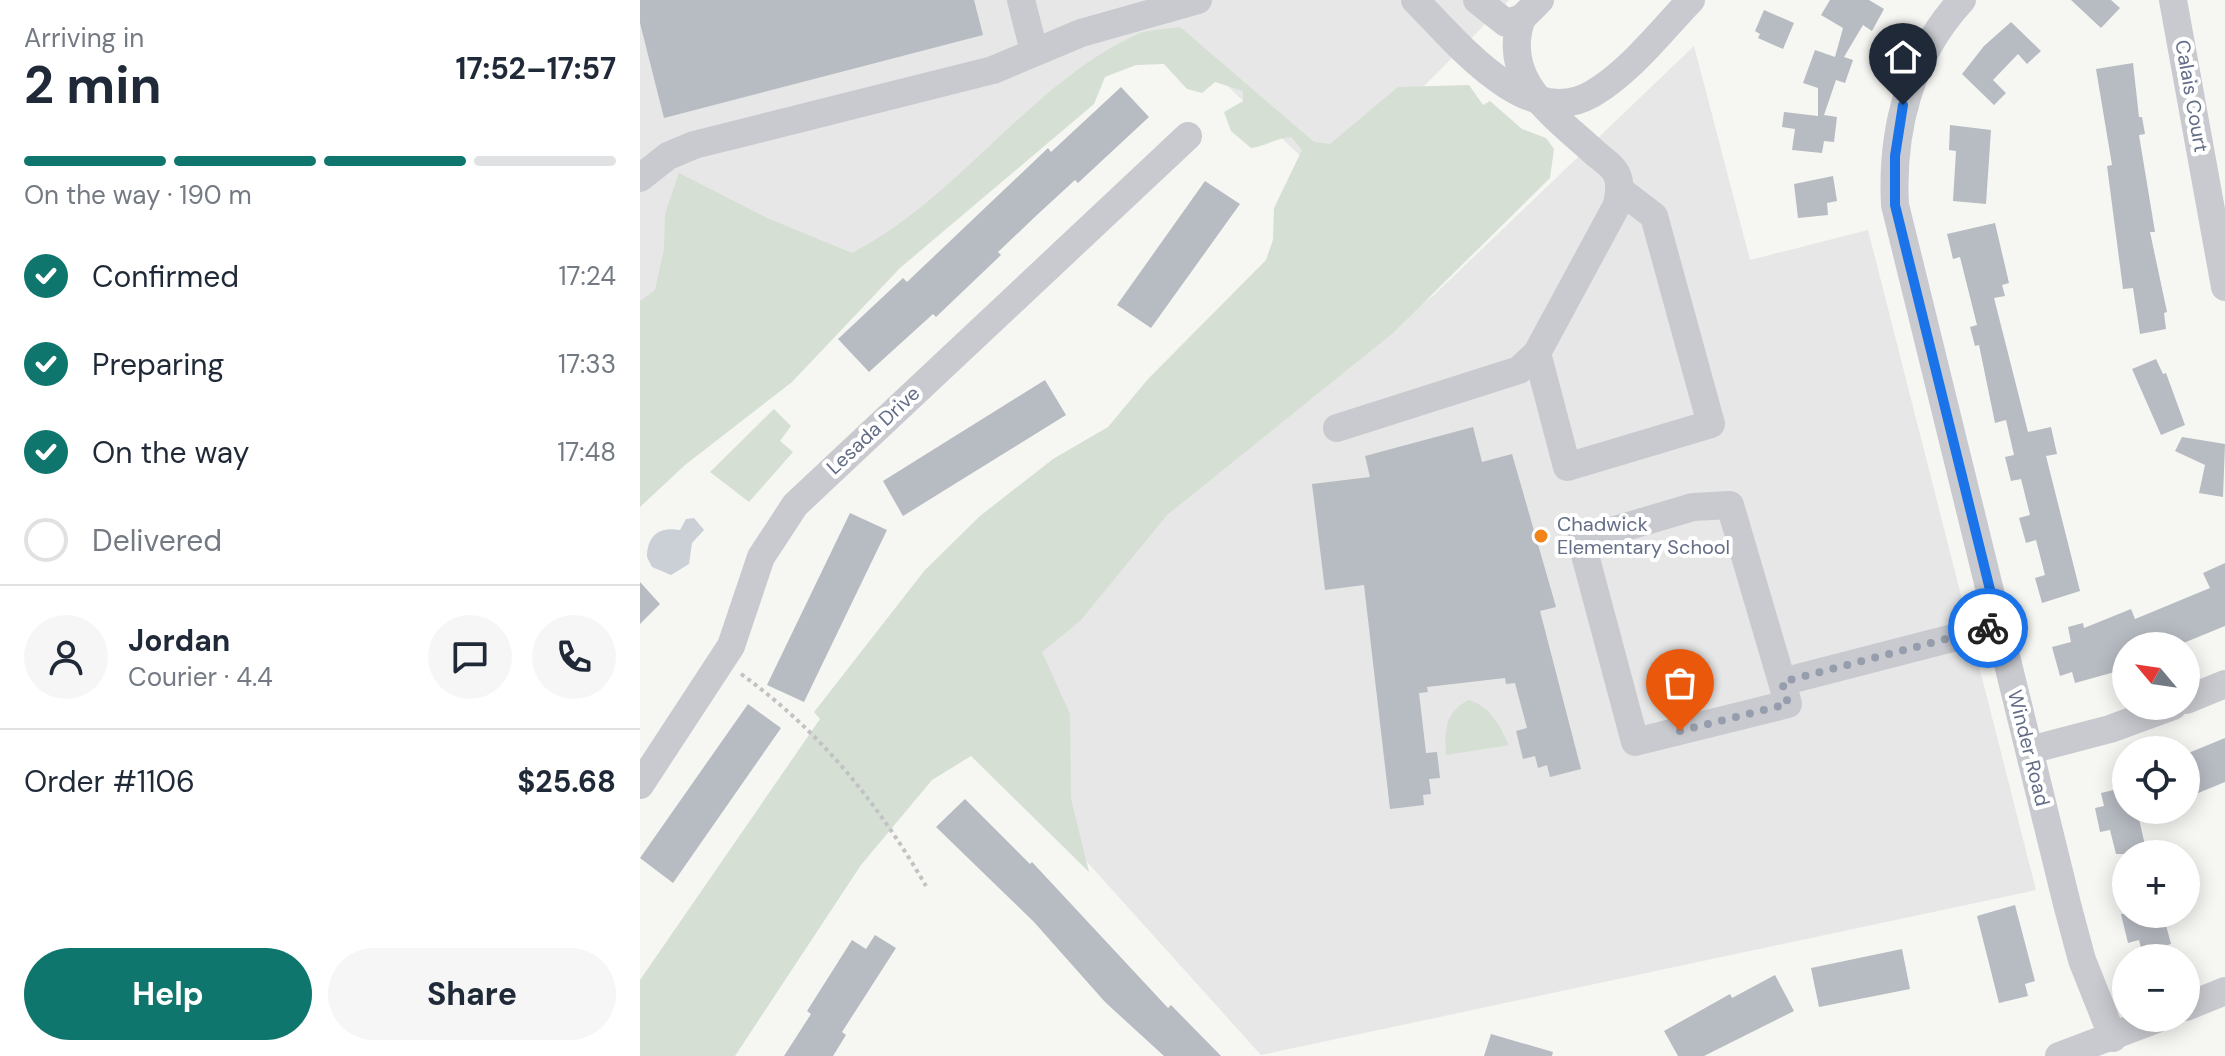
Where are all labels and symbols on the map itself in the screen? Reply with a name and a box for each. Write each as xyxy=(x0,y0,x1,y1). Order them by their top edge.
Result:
pin xyxy=(1869,23,1937,105)
street label: Calais Court xyxy=(2169,38,2215,154)
street label: Lesada Drive xyxy=(821,380,925,480)
place label: Chadwick Elementary School xyxy=(1557,511,1730,560)
marker: Chadwick Elementary School xyxy=(1532,527,1550,545)
courier xyxy=(1948,588,2028,668)
north arrow xyxy=(2112,632,2200,720)
pin xyxy=(1646,649,1714,731)
street label: Winder Road xyxy=(2002,687,2056,809)

